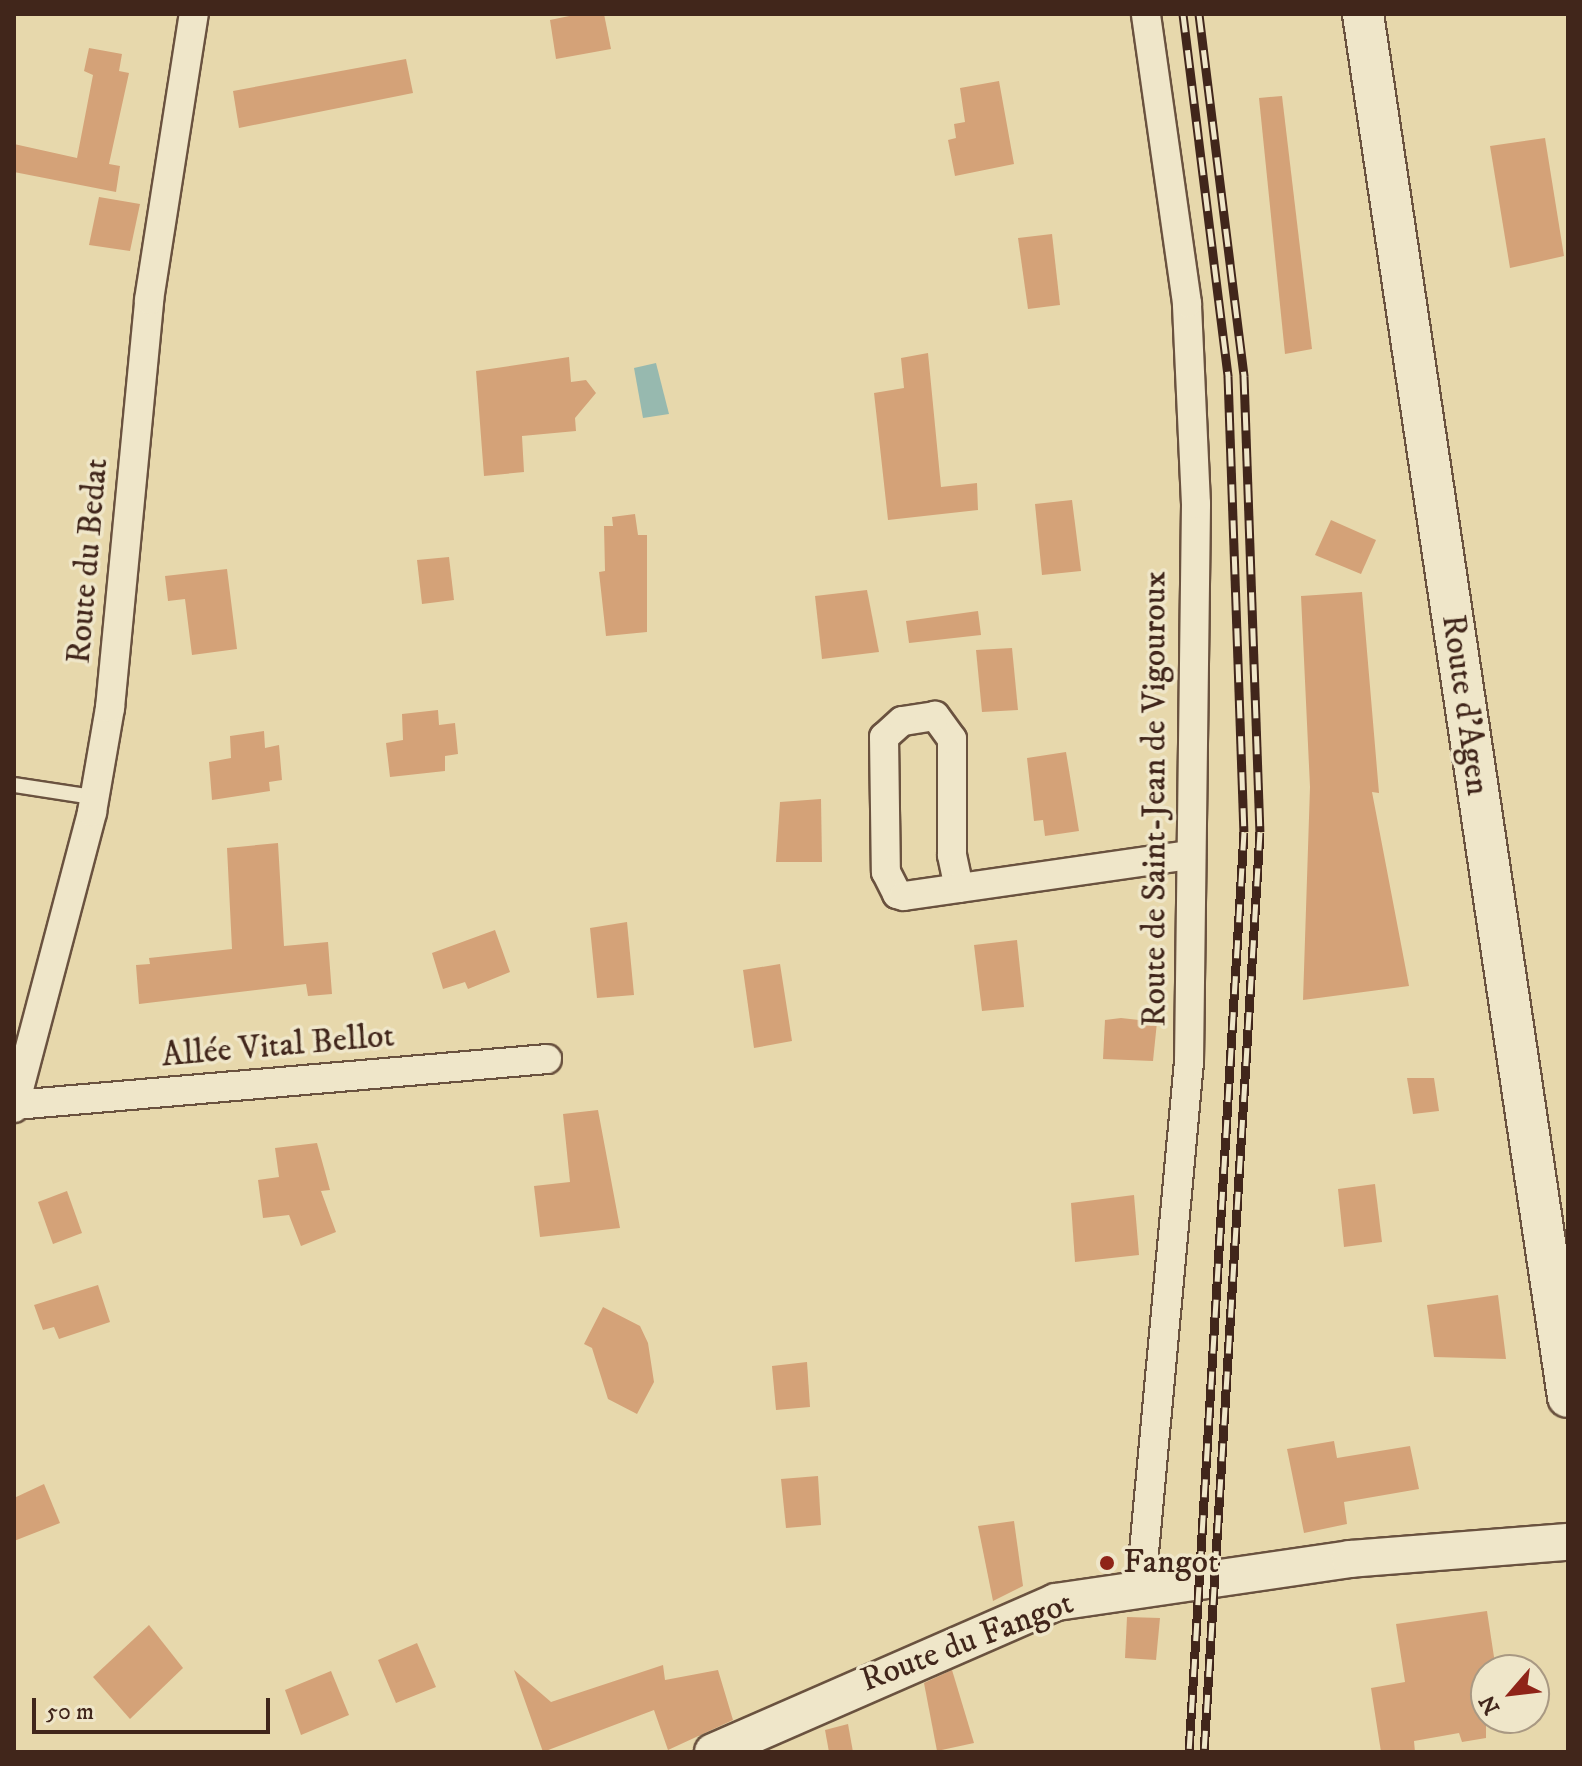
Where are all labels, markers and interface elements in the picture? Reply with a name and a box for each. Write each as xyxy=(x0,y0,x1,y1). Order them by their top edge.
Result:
street label: Route du Bedat xyxy=(59,456,117,666)
street label: Route de Saint-Jean de Vigouroux xyxy=(1135,571,1175,1027)
street label: Route d'Agen xyxy=(1432,612,1498,798)
street label: Allée Vital Bellot xyxy=(160,1016,396,1076)
place label: Fangot xyxy=(1123,1543,1219,1583)
marker: Fangot xyxy=(1098,1554,1116,1572)
street label: Route du Fangot xyxy=(855,1583,1079,1701)
north arrow xyxy=(1470,1654,1550,1734)
scale bar xyxy=(36,1682,274,1732)
text: N xyxy=(1474,1690,1506,1719)
text: 50 m xyxy=(46,1697,94,1727)

